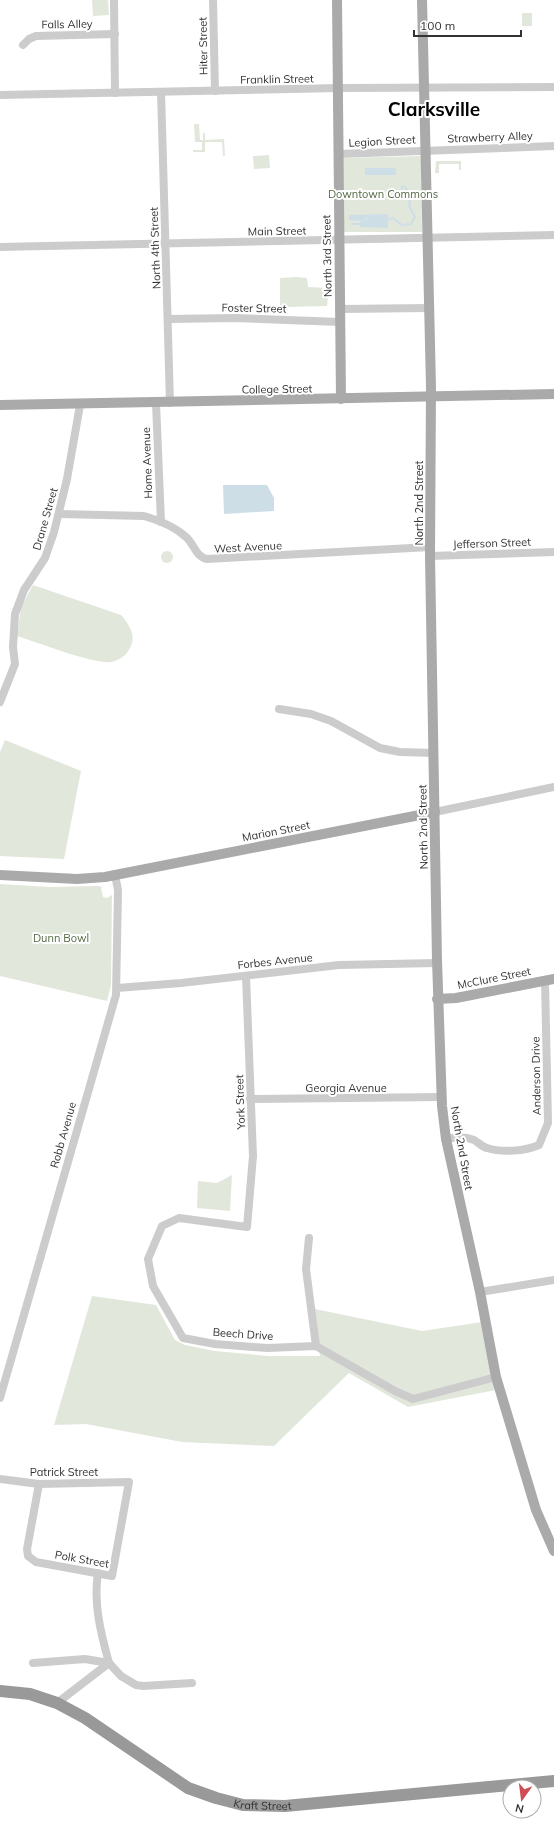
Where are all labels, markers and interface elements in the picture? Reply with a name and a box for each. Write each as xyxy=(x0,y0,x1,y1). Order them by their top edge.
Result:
scale bar xyxy=(414,12,521,38)
street label: Falls Alley xyxy=(41,17,93,31)
street label: Hiter Street xyxy=(195,17,211,75)
text: 100 m xyxy=(420,18,455,33)
street label: Franklin Street xyxy=(240,71,314,87)
district label: Clarksville xyxy=(388,97,480,121)
street label: Strawberry Alley xyxy=(447,129,533,145)
street label: Legion Street xyxy=(348,132,416,150)
park label: Downtown Commons xyxy=(328,187,438,201)
street label: North 4th Street xyxy=(147,207,163,289)
street label: North 3rd Street xyxy=(319,215,335,297)
street label: Main Street xyxy=(248,223,306,239)
street label: Foster Street xyxy=(222,300,287,316)
street label: College Street xyxy=(242,381,313,397)
street label: Home Avenue xyxy=(139,427,155,499)
street label: North 2nd Street xyxy=(412,460,426,545)
street label: Drane Street xyxy=(29,486,61,552)
street label: Jefferson Street xyxy=(453,535,531,551)
street label: West Avenue xyxy=(214,538,282,556)
street label: North 2nd Street xyxy=(415,784,431,870)
street label: Marion Street xyxy=(241,818,311,844)
park label: Dunn Bowl xyxy=(33,931,89,945)
street label: Forbes Avenue xyxy=(237,950,313,972)
street label: McClure Street xyxy=(456,964,532,992)
street label: Anderson Drive xyxy=(528,1037,544,1115)
street label: York Street xyxy=(232,1074,248,1131)
street label: Georgia Avenue xyxy=(305,1081,387,1095)
street label: Robb Avenue xyxy=(47,1100,79,1170)
street label: North 2nd Street xyxy=(448,1105,476,1191)
street label: Beech Drive xyxy=(212,1325,274,1343)
street label: Patrick Street xyxy=(30,1465,98,1479)
street label: Polk Street xyxy=(54,1547,110,1571)
north arrow xyxy=(502,1779,542,1819)
street label: Kraft Street xyxy=(232,1796,292,1813)
text: N xyxy=(514,1801,525,1817)

